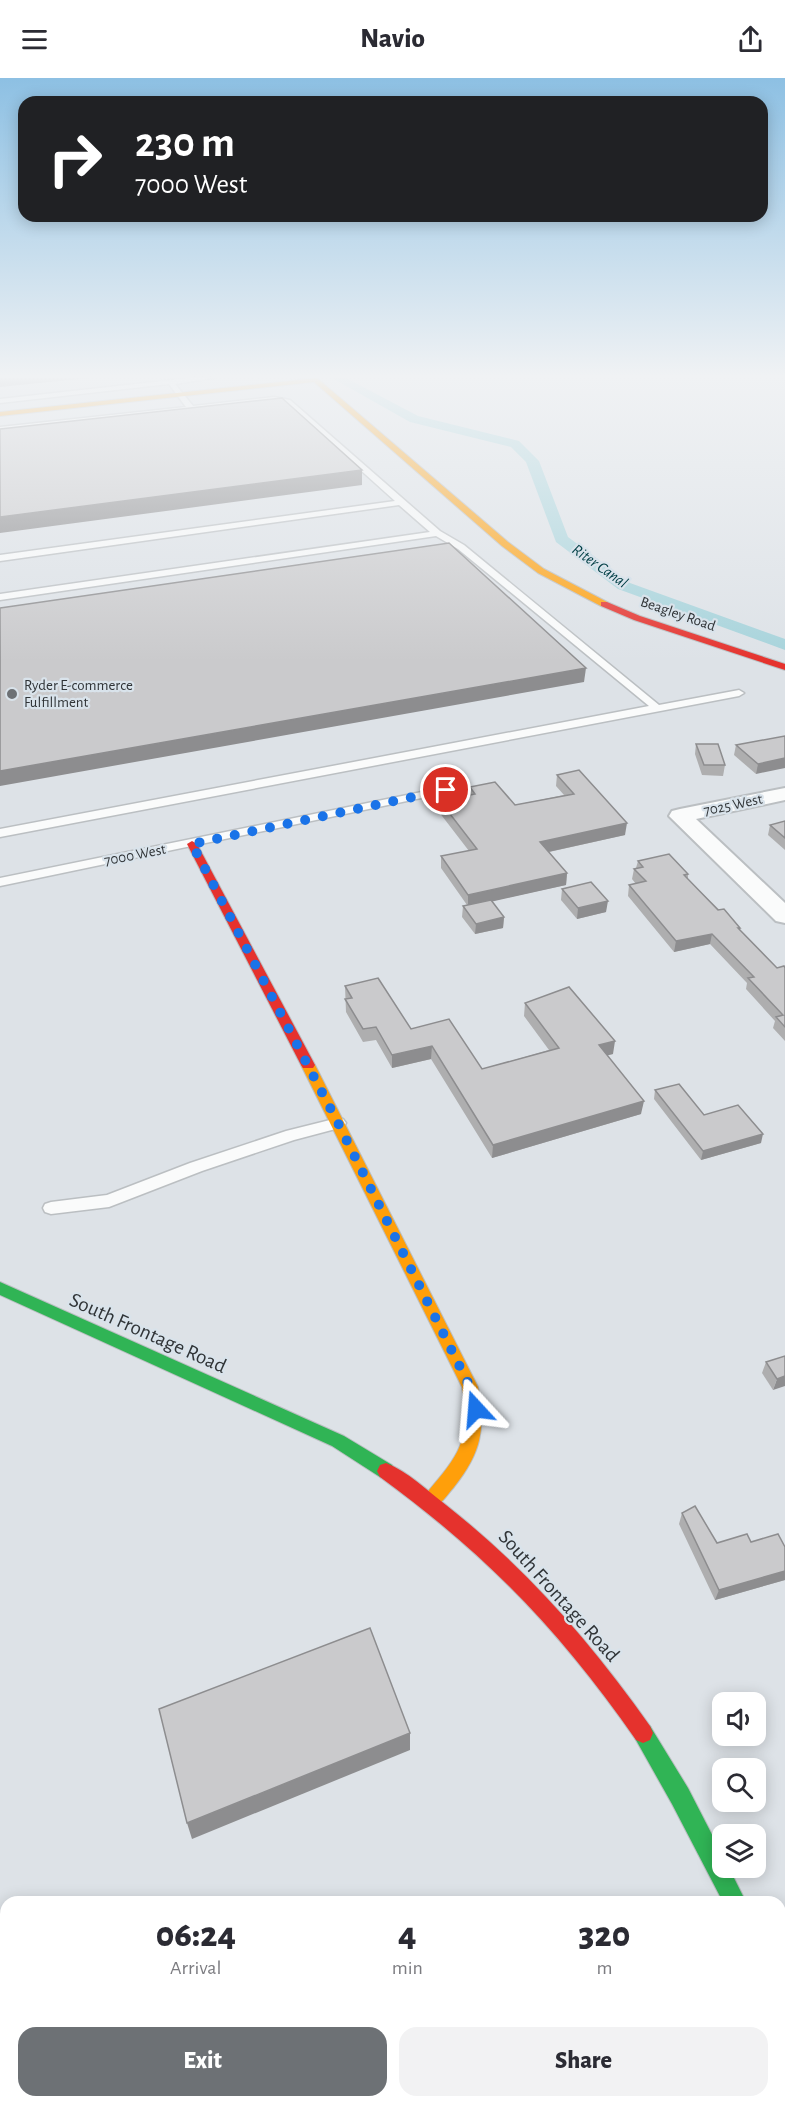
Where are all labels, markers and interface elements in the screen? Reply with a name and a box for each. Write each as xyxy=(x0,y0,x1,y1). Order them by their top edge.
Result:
icon: menu xyxy=(18,23,51,56)
icon: share xyxy=(734,23,767,56)
text: Navio xyxy=(360,25,425,52)
icon: right xyxy=(36,120,114,198)
text: 230 m xyxy=(135,122,235,164)
text: 7000 West xyxy=(135,171,247,198)
water label: Riter Canal xyxy=(569,541,631,591)
street label: Beagley Road xyxy=(638,594,718,634)
place label: Ryder E-commerce Fulfillment xyxy=(24,678,133,710)
marker: Ryder E-commerce Fulfillment xyxy=(5,687,19,701)
pin xyxy=(420,764,471,815)
icon: arrive xyxy=(429,773,462,806)
street label: 7025 West xyxy=(702,791,764,819)
street label: 7000 West xyxy=(103,842,167,868)
street label: South Frontage Road xyxy=(66,1289,230,1377)
position arrow xyxy=(444,1377,508,1441)
street label: South Frontage Road xyxy=(495,1526,623,1666)
map controls xyxy=(712,1692,766,1878)
button: sound xyxy=(712,1692,766,1746)
button: search xyxy=(712,1758,766,1812)
button: layers xyxy=(712,1824,766,1878)
text: 06:24 xyxy=(156,1917,236,1953)
text: 4 xyxy=(398,1917,417,1953)
text: 320 xyxy=(579,1917,630,1953)
text: Arrival xyxy=(170,1958,222,1978)
text: min xyxy=(392,1958,423,1978)
text: m xyxy=(596,1958,612,1978)
button: Exit xyxy=(18,2027,387,2096)
button: Share xyxy=(399,2027,768,2096)

